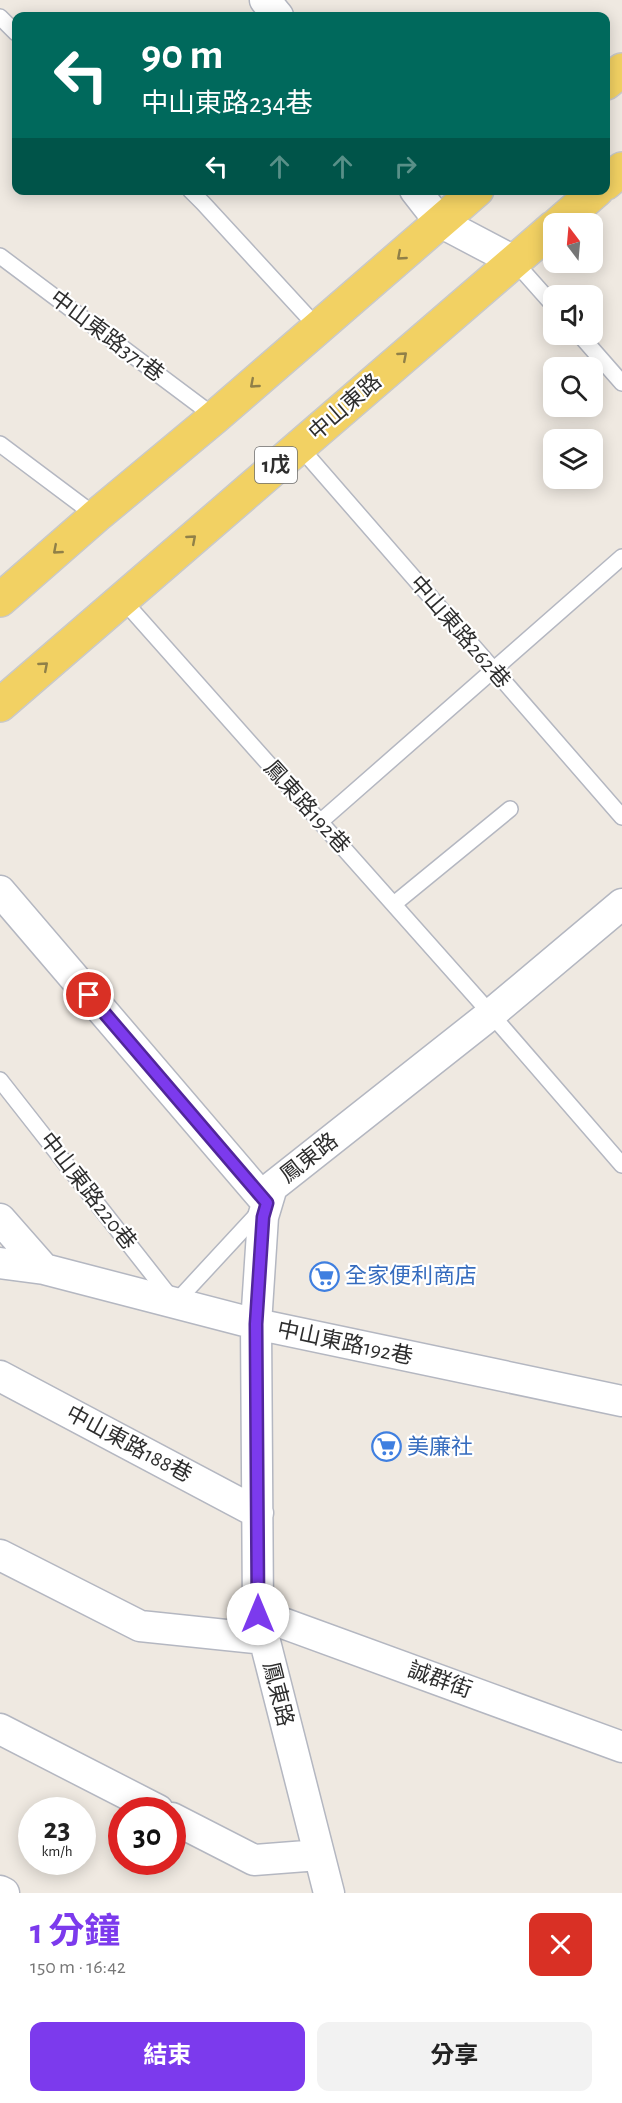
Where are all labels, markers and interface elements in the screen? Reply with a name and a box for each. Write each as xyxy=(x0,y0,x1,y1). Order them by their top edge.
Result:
text: 90 m xyxy=(141,34,223,76)
icon: left xyxy=(42,36,120,114)
text: 中山東路234巷 xyxy=(141,90,312,117)
icon: left xyxy=(200,150,233,183)
icon: ahead xyxy=(263,150,296,183)
icon: ahead xyxy=(326,150,359,183)
icon: right xyxy=(389,150,422,183)
north arrow xyxy=(543,213,603,273)
map controls xyxy=(543,213,603,489)
one-way arrow xyxy=(397,249,408,260)
button: sound xyxy=(543,285,603,345)
street label: 中山東路371巷 xyxy=(46,286,168,386)
one-way arrow xyxy=(396,353,407,364)
button: search xyxy=(543,357,603,417)
street label: 中山東路 xyxy=(304,369,385,444)
one-way arrow xyxy=(250,376,261,387)
button: layers xyxy=(543,429,603,489)
road number: 1戊 xyxy=(255,447,297,483)
one-way arrow xyxy=(185,535,196,546)
one-way arrow xyxy=(53,543,64,554)
street label: 中山東路262巷 xyxy=(406,571,515,692)
one-way arrow xyxy=(37,662,48,673)
street label: 鳳東路192巷 xyxy=(260,756,355,857)
pin xyxy=(63,969,114,1020)
icon: arrive xyxy=(72,978,105,1011)
street label: 中山東路220巷 xyxy=(36,1128,141,1254)
street label: 鳳東路 xyxy=(276,1128,342,1187)
supermarket icon: 全家便利商店 xyxy=(308,1260,340,1292)
place label: 全家便利商店 xyxy=(345,1264,477,1287)
street label: 中山東路192巷 xyxy=(275,1317,415,1368)
street label: 中山東路188巷 xyxy=(63,1401,196,1486)
supermarket icon: 美廉社 xyxy=(370,1431,402,1463)
place label: 美廉社 xyxy=(407,1435,473,1458)
position arrow xyxy=(226,1582,290,1646)
street label: 誠群街 xyxy=(405,1657,475,1702)
street label: 鳳東路 xyxy=(259,1659,298,1729)
speed limit sign: 30 xyxy=(108,1797,186,1875)
text: 23 xyxy=(43,1814,71,1844)
text: km/h xyxy=(42,1844,72,1859)
button: close xyxy=(529,1913,592,1976)
text: 1 分鐘 xyxy=(30,1914,120,1950)
text: 150 m · 16:42 xyxy=(30,1957,126,1977)
button: 結束 xyxy=(30,2022,305,2091)
button: 分享 xyxy=(317,2022,592,2091)

